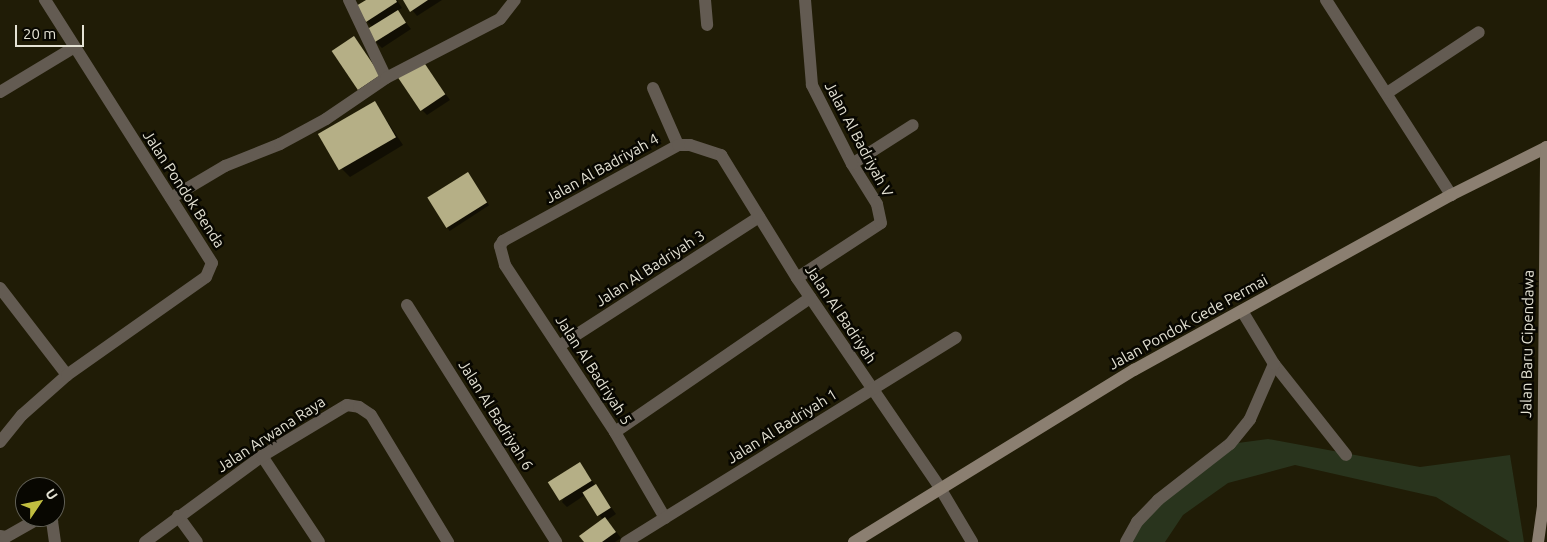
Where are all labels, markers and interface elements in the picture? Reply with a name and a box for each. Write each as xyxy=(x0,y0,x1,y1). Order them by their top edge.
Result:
scale bar xyxy=(18,15,86,47)
text: 20 m xyxy=(23,25,56,42)
street label: Jalan Al Badriyah V xyxy=(821,78,897,200)
street label: Jalan Pondok Benda xyxy=(139,127,229,251)
street label: Jalan Al Badriyah 4 xyxy=(542,129,662,207)
street label: Jalan Al Badriyah 3 xyxy=(592,226,708,310)
street label: Jalan Al Badriyah xyxy=(801,261,881,367)
street label: Jalan Baru Cipendawa xyxy=(1517,270,1537,418)
street label: Jalan Pondok Gede Permai xyxy=(1105,271,1271,373)
street label: Jalan Al Badriyah 5 xyxy=(552,312,636,428)
street label: Jalan Al Badriyah 6 xyxy=(455,357,537,473)
street label: Jalan Al Badriyah 1 xyxy=(724,385,840,467)
street label: Jalan Arwana Raya xyxy=(213,392,329,476)
north arrow xyxy=(15,477,65,527)
text: U xyxy=(42,486,61,503)

